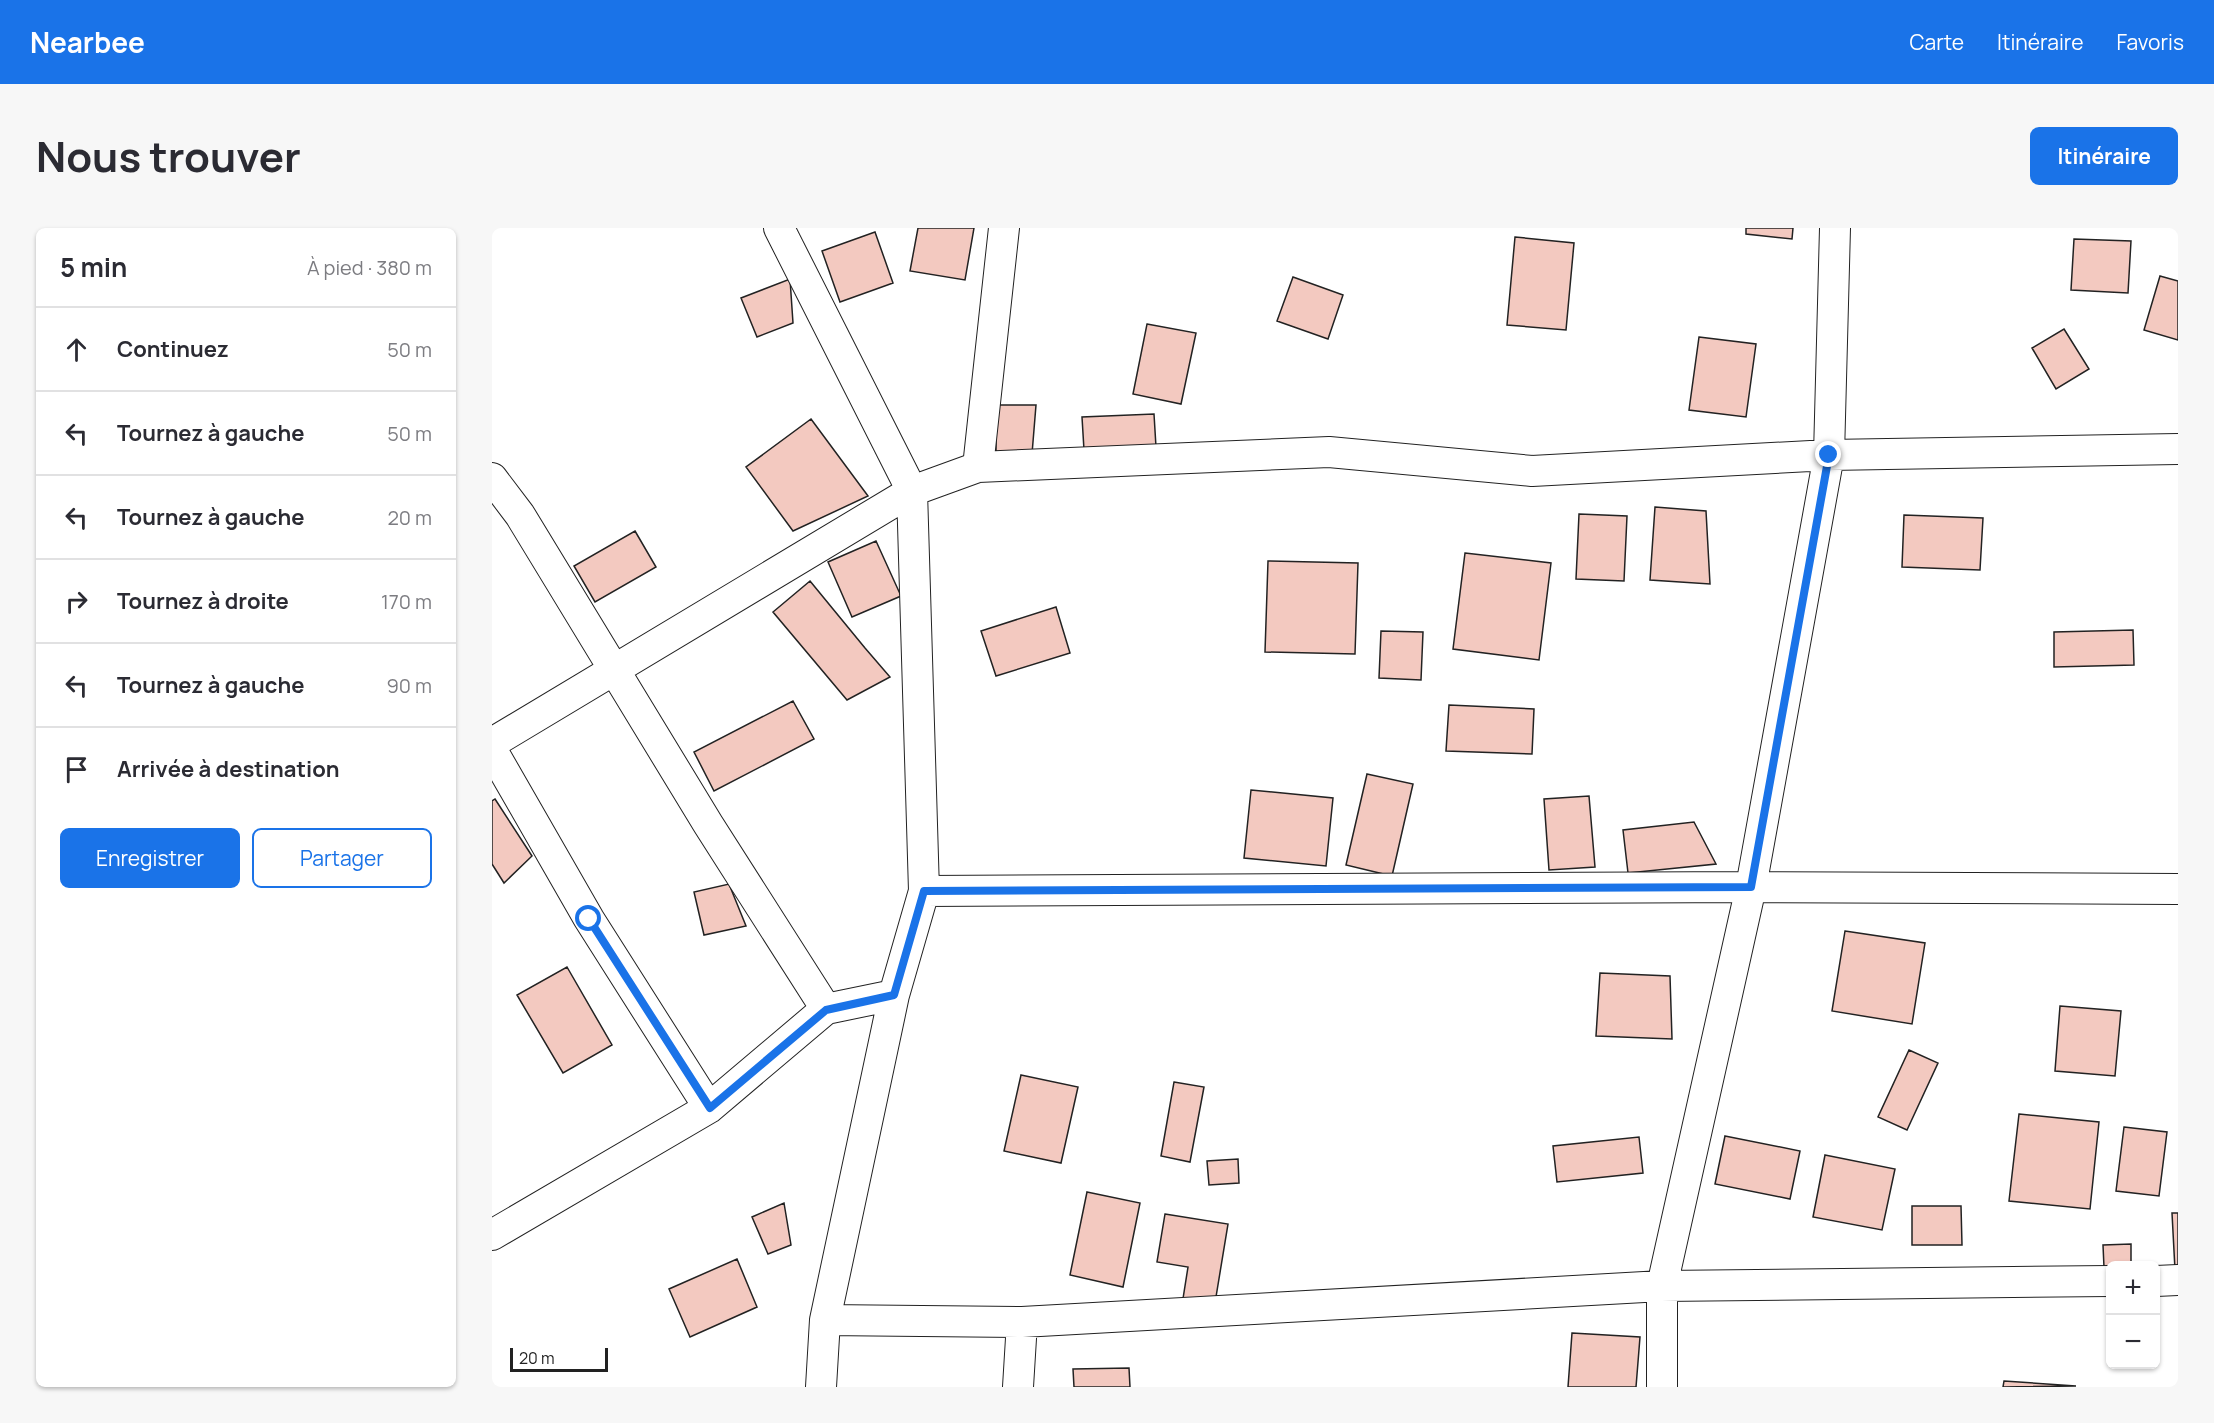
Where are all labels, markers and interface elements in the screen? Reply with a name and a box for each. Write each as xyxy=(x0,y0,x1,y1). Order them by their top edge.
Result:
text: Nearbee xyxy=(30,23,145,61)
text: Carte xyxy=(1910,28,1964,56)
text: Itinéraire xyxy=(1997,28,2083,56)
text: Favoris xyxy=(2116,28,2184,56)
text: Nous trouver xyxy=(36,127,301,185)
button: Itinéraire xyxy=(2030,127,2178,185)
text: 5 min xyxy=(60,249,127,285)
text: À pied · 380 m xyxy=(307,254,432,281)
icon: ahead xyxy=(60,333,93,366)
text: Continuez xyxy=(117,334,229,364)
text: 50 m xyxy=(387,336,432,363)
icon: left xyxy=(60,417,93,450)
text: Tournez à gauche xyxy=(117,418,304,448)
text: 50 m xyxy=(387,420,432,447)
route end xyxy=(1815,441,1841,467)
icon: left xyxy=(60,501,93,534)
text: Tournez à gauche xyxy=(117,502,304,532)
text: 20 m xyxy=(387,504,432,531)
icon: right xyxy=(60,585,93,618)
text: Tournez à droite xyxy=(117,586,289,616)
text: 170 m xyxy=(381,588,432,615)
icon: left xyxy=(60,669,93,702)
text: Tournez à gauche xyxy=(117,670,304,700)
text: 90 m xyxy=(386,672,432,699)
icon: arrive xyxy=(60,753,93,786)
text: Arrivée à destination xyxy=(117,754,340,784)
button: Enregistrer xyxy=(60,828,240,888)
button: Partager xyxy=(252,828,432,888)
route start xyxy=(575,905,601,931)
map controls xyxy=(2106,1261,2160,1369)
button: + xyxy=(2106,1261,2160,1315)
button: − xyxy=(2106,1315,2160,1369)
scale bar xyxy=(510,1345,608,1372)
text: 20 m xyxy=(519,1347,555,1369)

